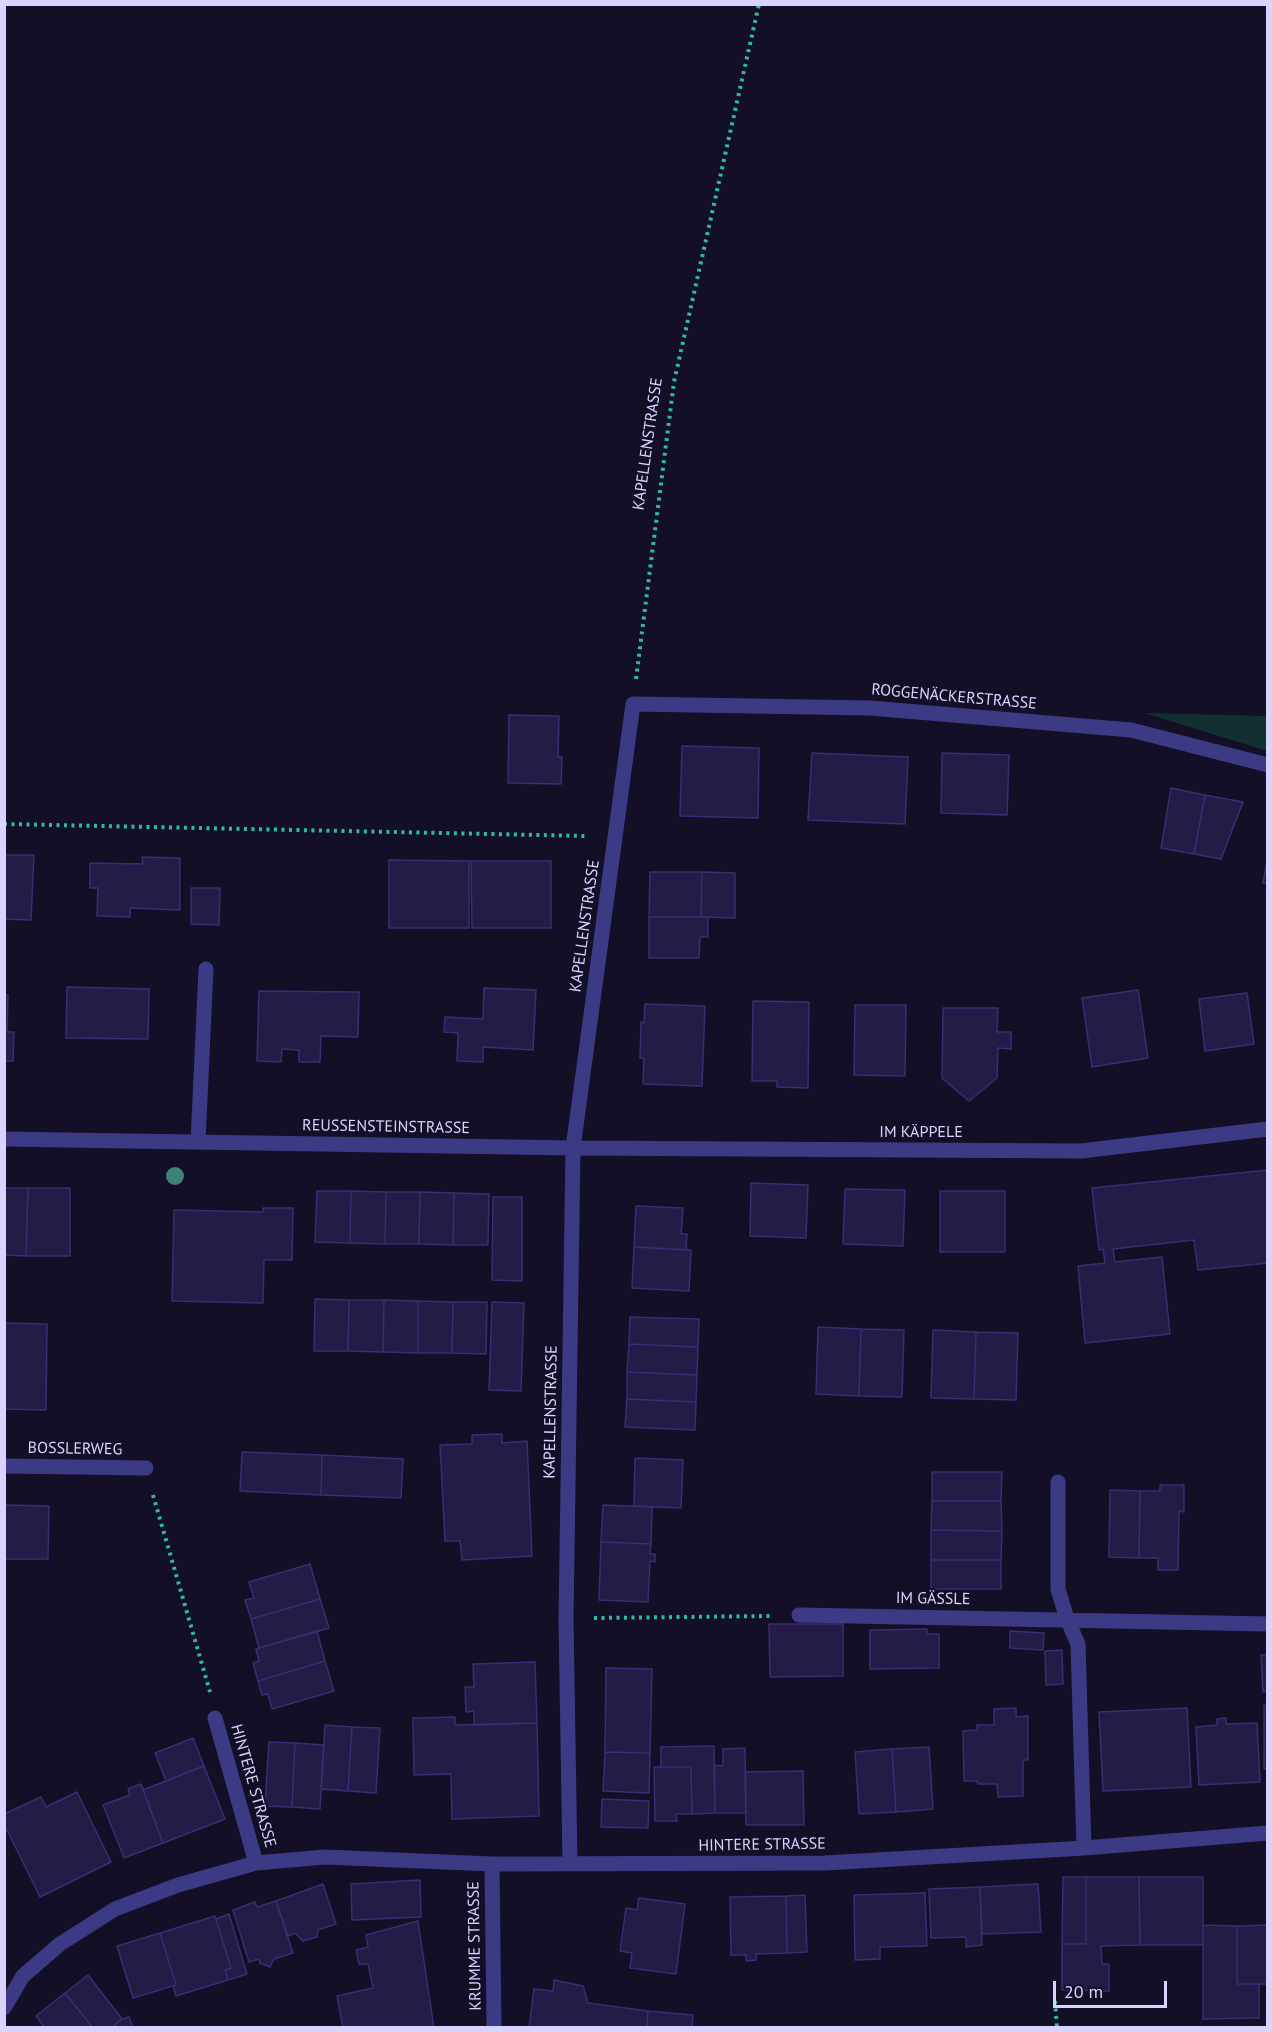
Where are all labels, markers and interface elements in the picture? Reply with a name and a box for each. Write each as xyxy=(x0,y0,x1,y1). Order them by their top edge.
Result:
street label: KAPELLENSTRASSE xyxy=(629,377,667,511)
street label: ROGGENÄCKERSTRASSE xyxy=(870,680,1038,714)
street label: KAPELLENSTRASSE xyxy=(566,859,604,993)
street label: REUSSENSTEINSTRASSE xyxy=(302,1116,470,1138)
street label: IM KÄPPELE xyxy=(879,1122,963,1142)
street label: KAPELLENSTRASSE xyxy=(540,1345,562,1479)
street label: BOSSLERWEG xyxy=(28,1439,122,1459)
street label: IM GÄSSLE xyxy=(896,1589,970,1609)
street label: HINTERE STRASSE xyxy=(226,1722,280,1850)
street label: HINTERE STRASSE xyxy=(698,1834,826,1856)
street label: KRUMME STRASSE xyxy=(464,1881,486,2011)
scale bar xyxy=(1056,1969,1170,2007)
text: 20 m xyxy=(1064,1980,1103,2003)

